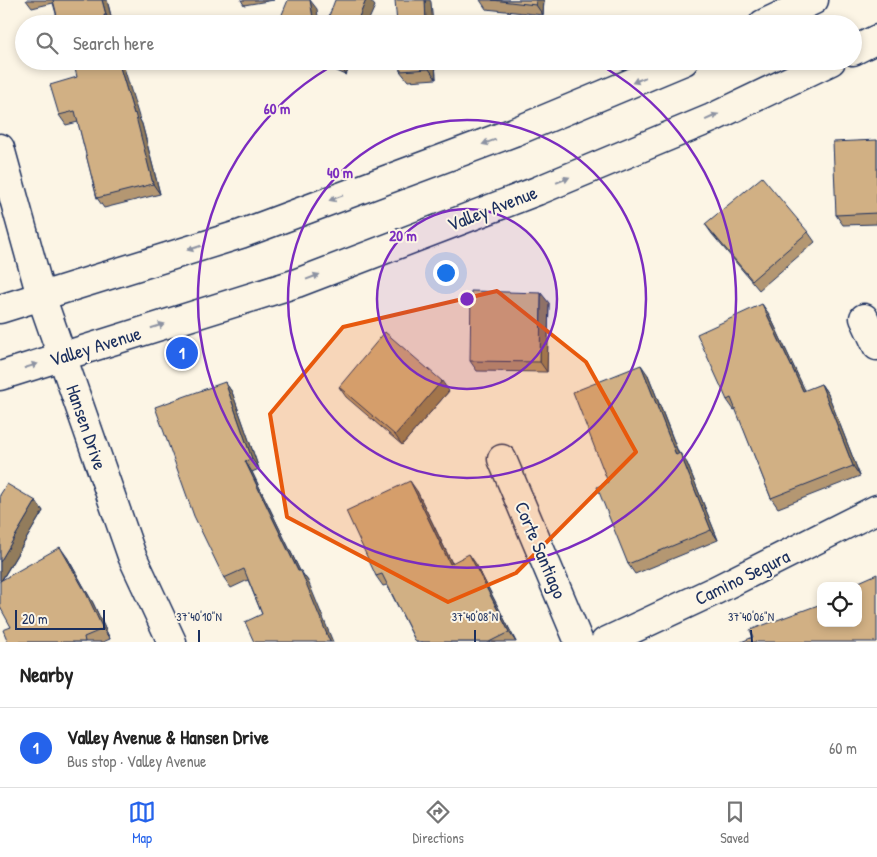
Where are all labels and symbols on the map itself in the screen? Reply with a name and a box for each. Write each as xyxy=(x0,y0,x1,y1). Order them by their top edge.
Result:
one-way arrow xyxy=(631,76,646,84)
text: 60 m xyxy=(264,98,290,119)
one-way arrow xyxy=(705,113,719,121)
one-way arrow xyxy=(481,139,496,146)
text: 40 m xyxy=(327,162,353,183)
one-way arrow xyxy=(555,176,570,183)
street label: Valley Avenue xyxy=(443,179,541,237)
one-way arrow xyxy=(329,195,344,202)
text: 20 m xyxy=(389,225,417,246)
one-way arrow xyxy=(187,245,202,253)
your location xyxy=(433,260,459,286)
one-way arrow xyxy=(306,272,320,280)
centre of rings xyxy=(458,290,476,308)
street label: Valley Avenue xyxy=(46,320,144,372)
one-way arrow xyxy=(151,321,166,329)
pin: 1 xyxy=(166,334,198,372)
one-way arrow xyxy=(23,361,38,369)
street label: Hansen Drive xyxy=(60,381,114,473)
street label: Corte Santiago xyxy=(509,498,573,603)
street label: Camino Segura xyxy=(690,543,794,611)
scale bar xyxy=(15,607,105,630)
text: 37°40'10"N xyxy=(176,608,222,625)
text: 37°40'08"N xyxy=(452,608,498,625)
text: 37°40'06"N xyxy=(728,608,774,625)

